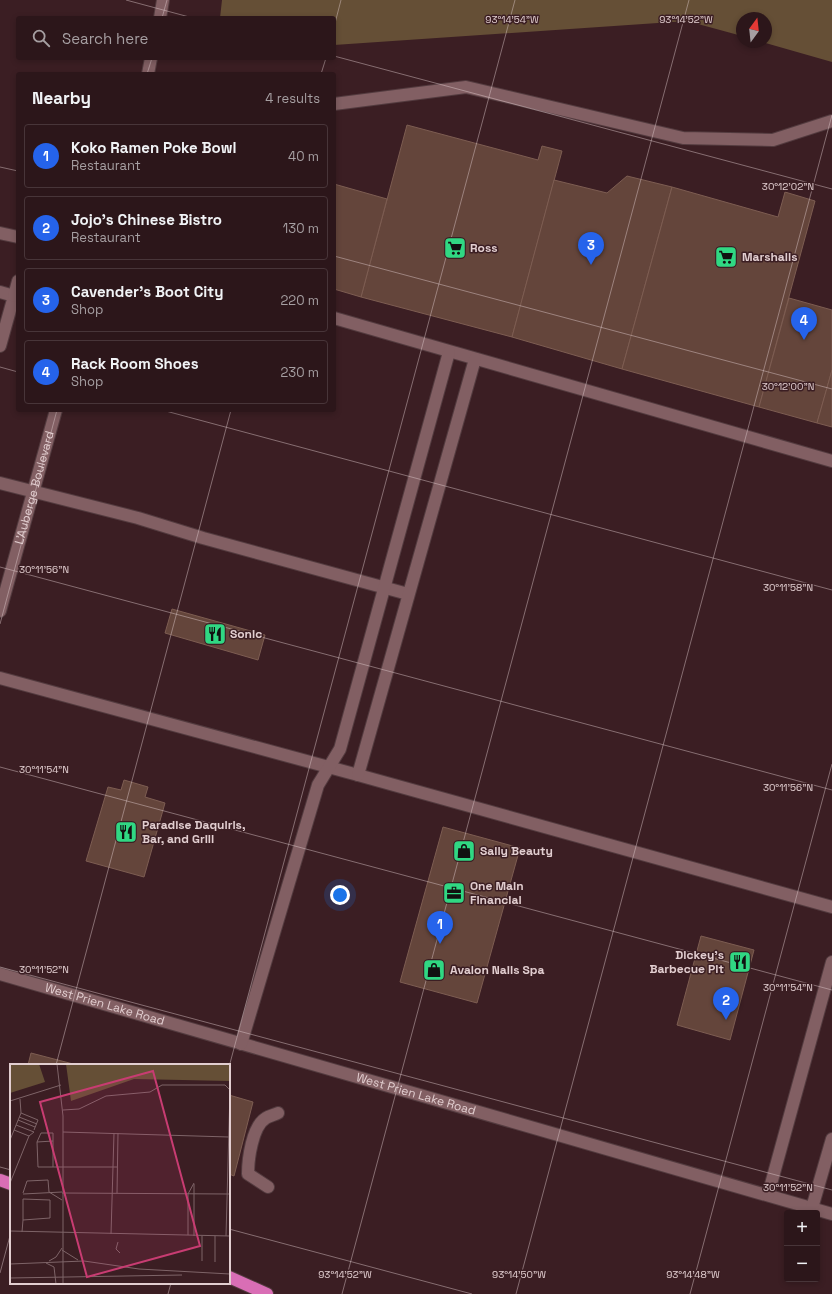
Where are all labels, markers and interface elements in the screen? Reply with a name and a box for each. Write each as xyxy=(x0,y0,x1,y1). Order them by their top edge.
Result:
north arrow xyxy=(736,12,772,48)
text: 93°14'54"W xyxy=(485,13,539,26)
text: 93°14'52"W xyxy=(659,13,713,26)
search box xyxy=(16,16,336,60)
icon: search xyxy=(30,27,52,49)
text: Search here xyxy=(62,29,148,48)
text: Nearby xyxy=(32,87,91,109)
text: 4 results xyxy=(265,90,320,107)
text: Koko Ramen Poke Bowl xyxy=(71,138,236,157)
text: 1 xyxy=(43,148,49,165)
text: 40 m xyxy=(288,148,319,165)
text: Restaurant xyxy=(71,157,141,174)
text: 30°12'02"N xyxy=(762,180,814,193)
text: Jojo's Chinese Bistro xyxy=(71,210,222,229)
text: 2 xyxy=(42,220,50,237)
text: 130 m xyxy=(283,220,319,237)
text: Restaurant xyxy=(71,229,141,246)
pin: 3 xyxy=(578,232,604,265)
supermarket icon: Ross xyxy=(442,235,468,261)
place label: Ross xyxy=(470,240,498,256)
supermarket icon: Marshalls xyxy=(713,244,739,270)
place label: Marshalls xyxy=(742,249,797,265)
text: Cavender's Boot City xyxy=(71,282,223,301)
text: 3 xyxy=(42,292,50,309)
text: 220 m xyxy=(280,292,319,309)
text: Shop xyxy=(71,301,103,318)
pin: 4 xyxy=(791,307,817,340)
text: Rack Room Shoes xyxy=(71,354,199,373)
text: 4 xyxy=(42,364,50,381)
text: 230 m xyxy=(281,364,319,381)
text: Shop xyxy=(71,373,103,390)
text: 30°12'00"N xyxy=(762,380,814,393)
street label: L'Auberge Boulevard xyxy=(11,429,58,546)
text: 30°11'56"N xyxy=(19,563,69,576)
text: 30°11'58"N xyxy=(763,581,813,594)
restaurant icon: Sonic xyxy=(202,621,228,647)
place label: Sonic xyxy=(230,626,262,642)
text: 30°11'54"N xyxy=(19,763,69,776)
text: 30°11'56"N xyxy=(763,781,813,794)
place label: Paradise Daquiris, Bar, and Grill xyxy=(142,817,245,847)
restaurant icon: Paradise Daquiris, Bar, and Grill xyxy=(113,819,139,845)
shop icon: Sally Beauty xyxy=(451,838,477,864)
place label: Sally Beauty xyxy=(480,843,553,859)
place label: One Main Financial xyxy=(470,878,524,908)
office icon: One Main Financial xyxy=(441,880,467,906)
your location xyxy=(330,885,350,905)
pin: 1 xyxy=(427,911,453,944)
place label: Dickey's Barbecue Pit xyxy=(649,947,724,977)
restaurant icon: Dickey's Barbecue Pit xyxy=(727,949,753,975)
shop icon: Avalon Nails Spa xyxy=(421,957,447,983)
place label: Avalon Nails Spa xyxy=(450,962,544,978)
text: 30°11'52"N xyxy=(19,963,69,976)
street label: West Prien Lake Road xyxy=(43,979,166,1029)
text: 30°11'54"N xyxy=(763,981,813,994)
pin: 2 xyxy=(713,987,739,1020)
inset map xyxy=(10,1064,230,1284)
street label: West Prien Lake Road xyxy=(354,1069,478,1119)
text: 30°11'52"N xyxy=(763,1181,813,1194)
map controls xyxy=(784,1210,820,1282)
button: + xyxy=(784,1210,820,1246)
button: − xyxy=(784,1246,820,1282)
text: 93°14'52"W xyxy=(318,1268,372,1281)
text: 93°14'50"W xyxy=(492,1268,546,1281)
text: 93°14'48"W xyxy=(666,1268,720,1281)

